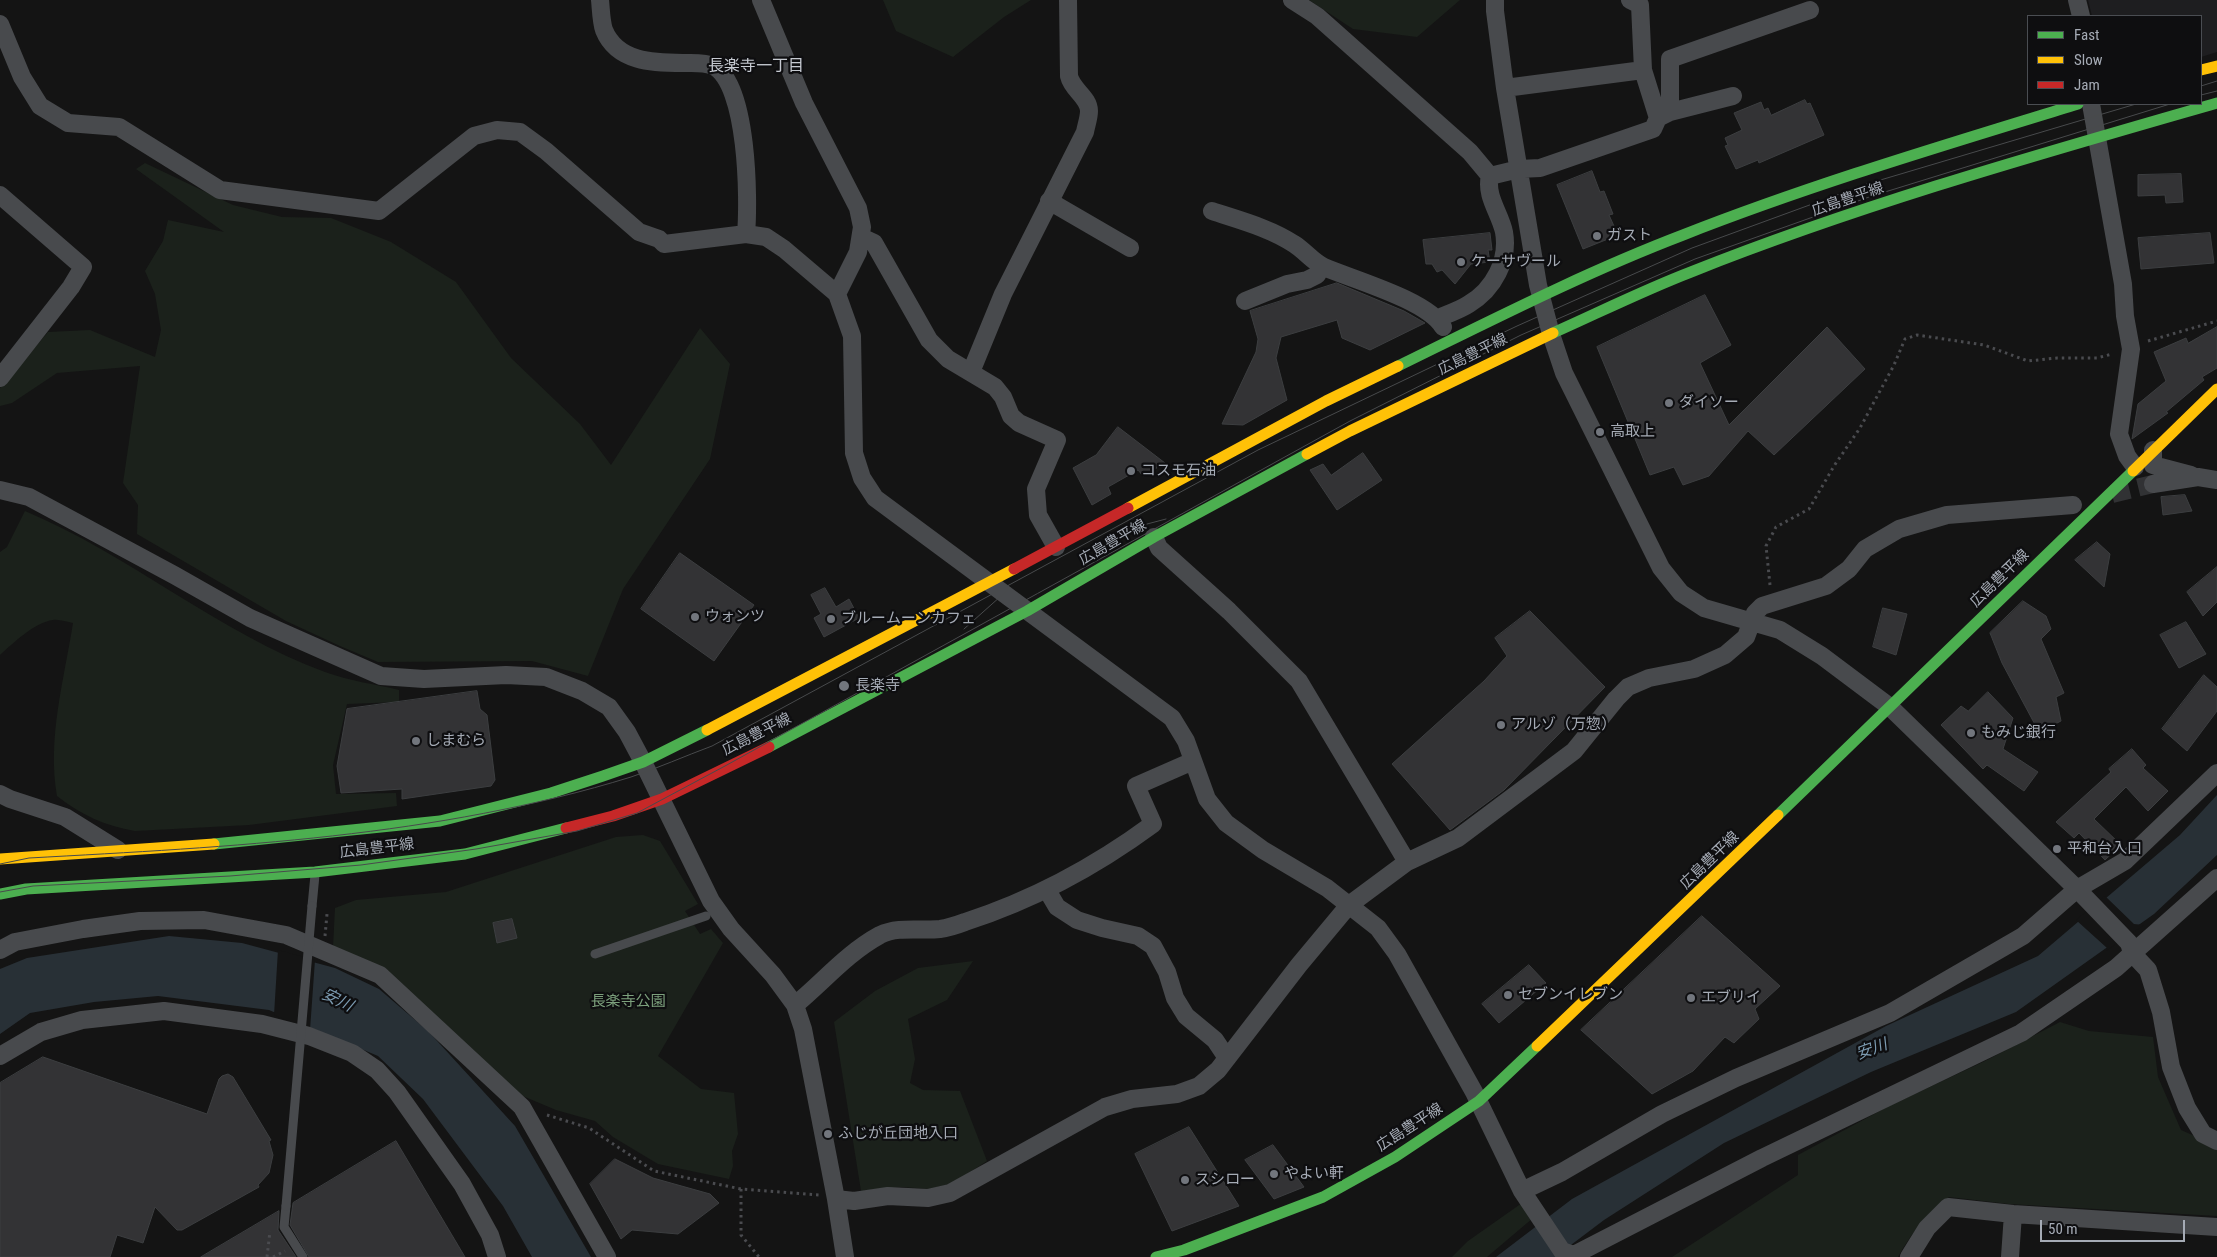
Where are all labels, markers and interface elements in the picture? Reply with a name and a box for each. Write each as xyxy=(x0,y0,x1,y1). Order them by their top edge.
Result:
legend xyxy=(2027,15,2202,105)
text: Fast xyxy=(2074,26,2099,44)
text: Slow xyxy=(2074,51,2103,69)
district label: 長楽寺一丁目 xyxy=(708,57,804,77)
text: Jam xyxy=(2074,76,2100,94)
street label: 広島豊平線 xyxy=(1810,179,1886,221)
place label: ガスト xyxy=(1607,227,1652,245)
marker: ガスト xyxy=(1591,230,1603,242)
place label: ケーサヴール xyxy=(1471,253,1561,271)
marker: ケーサヴール xyxy=(1455,256,1467,268)
street label: 広島豊平線 xyxy=(1435,330,1511,380)
place label: ダイソー xyxy=(1679,394,1739,412)
marker: ダイソー xyxy=(1663,397,1675,409)
place label: 高取上 xyxy=(1610,423,1655,441)
marker: 高取上 xyxy=(1594,426,1606,438)
place label: コスモ石油 xyxy=(1141,462,1216,480)
marker: コスモ石油 xyxy=(1125,465,1137,477)
street label: 広島豊平線 xyxy=(1076,516,1150,570)
street label: 広島豊平線 xyxy=(1967,546,2033,612)
place label: ウォンツ xyxy=(705,608,765,626)
place label: ブルームーンカフェ xyxy=(841,610,976,628)
marker: ウォンツ xyxy=(689,611,701,623)
marker: ブルームーンカフェ xyxy=(825,613,837,625)
place label: 長楽寺 xyxy=(855,677,900,695)
marker: 長楽寺 xyxy=(837,679,851,693)
street label: 広島豊平線 xyxy=(720,710,794,760)
place label: アルゾ（万惣） xyxy=(1511,716,1616,734)
marker: アルゾ（万惣） xyxy=(1495,719,1507,731)
place label: もみじ銀行 xyxy=(1981,724,2056,742)
marker: もみじ銀行 xyxy=(1965,727,1977,739)
place label: しまむら xyxy=(426,732,486,750)
marker: しまむら xyxy=(410,735,422,747)
street label: 広島豊平線 xyxy=(1677,828,1743,894)
street label: 広島豊平線 xyxy=(339,835,415,863)
place label: 平和台入口 xyxy=(2067,840,2142,858)
marker: 平和台入口 xyxy=(2051,843,2063,855)
water label: 安川 xyxy=(318,985,356,1017)
place label: セブンイレブン xyxy=(1518,986,1623,1004)
marker: セブンイレブン xyxy=(1502,989,1514,1001)
place label: エブリイ xyxy=(1701,989,1761,1007)
marker: エブリイ xyxy=(1685,992,1697,1004)
park label: 長楽寺公園 xyxy=(591,993,665,1011)
water label: 安川 xyxy=(1854,1036,1890,1064)
street label: 広島豊平線 xyxy=(1374,1100,1446,1156)
place label: ふじが丘団地入口 xyxy=(838,1125,958,1143)
marker: ふじが丘団地入口 xyxy=(822,1128,834,1140)
place label: やよい軒 xyxy=(1284,1165,1344,1183)
marker: やよい軒 xyxy=(1268,1168,1280,1180)
place label: スシロー xyxy=(1195,1171,1255,1189)
marker: スシロー xyxy=(1179,1174,1191,1186)
scale bar xyxy=(2042,1210,2187,1242)
text: 50 m xyxy=(2048,1220,2078,1238)

